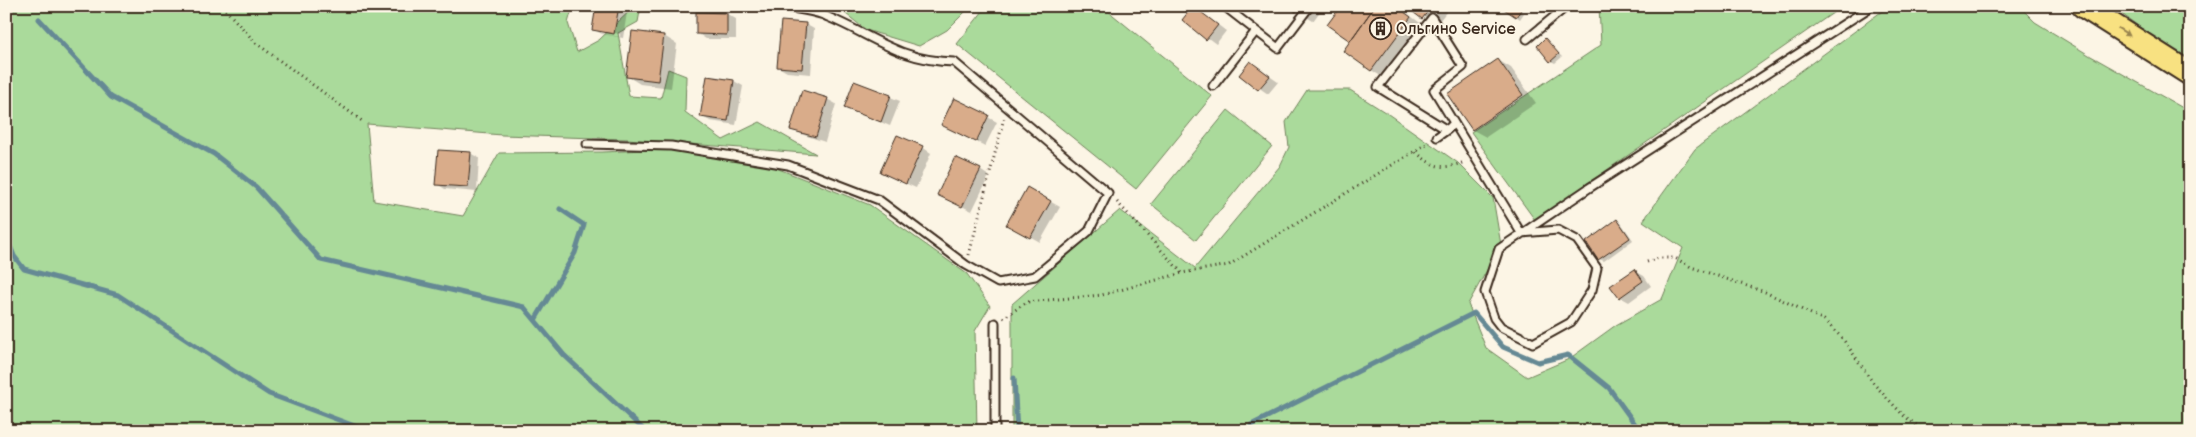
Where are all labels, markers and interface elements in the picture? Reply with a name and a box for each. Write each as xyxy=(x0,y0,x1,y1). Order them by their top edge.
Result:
building icon: Ольгино Service xyxy=(1368,17,1392,41)
place label: Ольгино Service xyxy=(1396,20,1516,39)
one-way arrow xyxy=(2118,27,2131,37)

